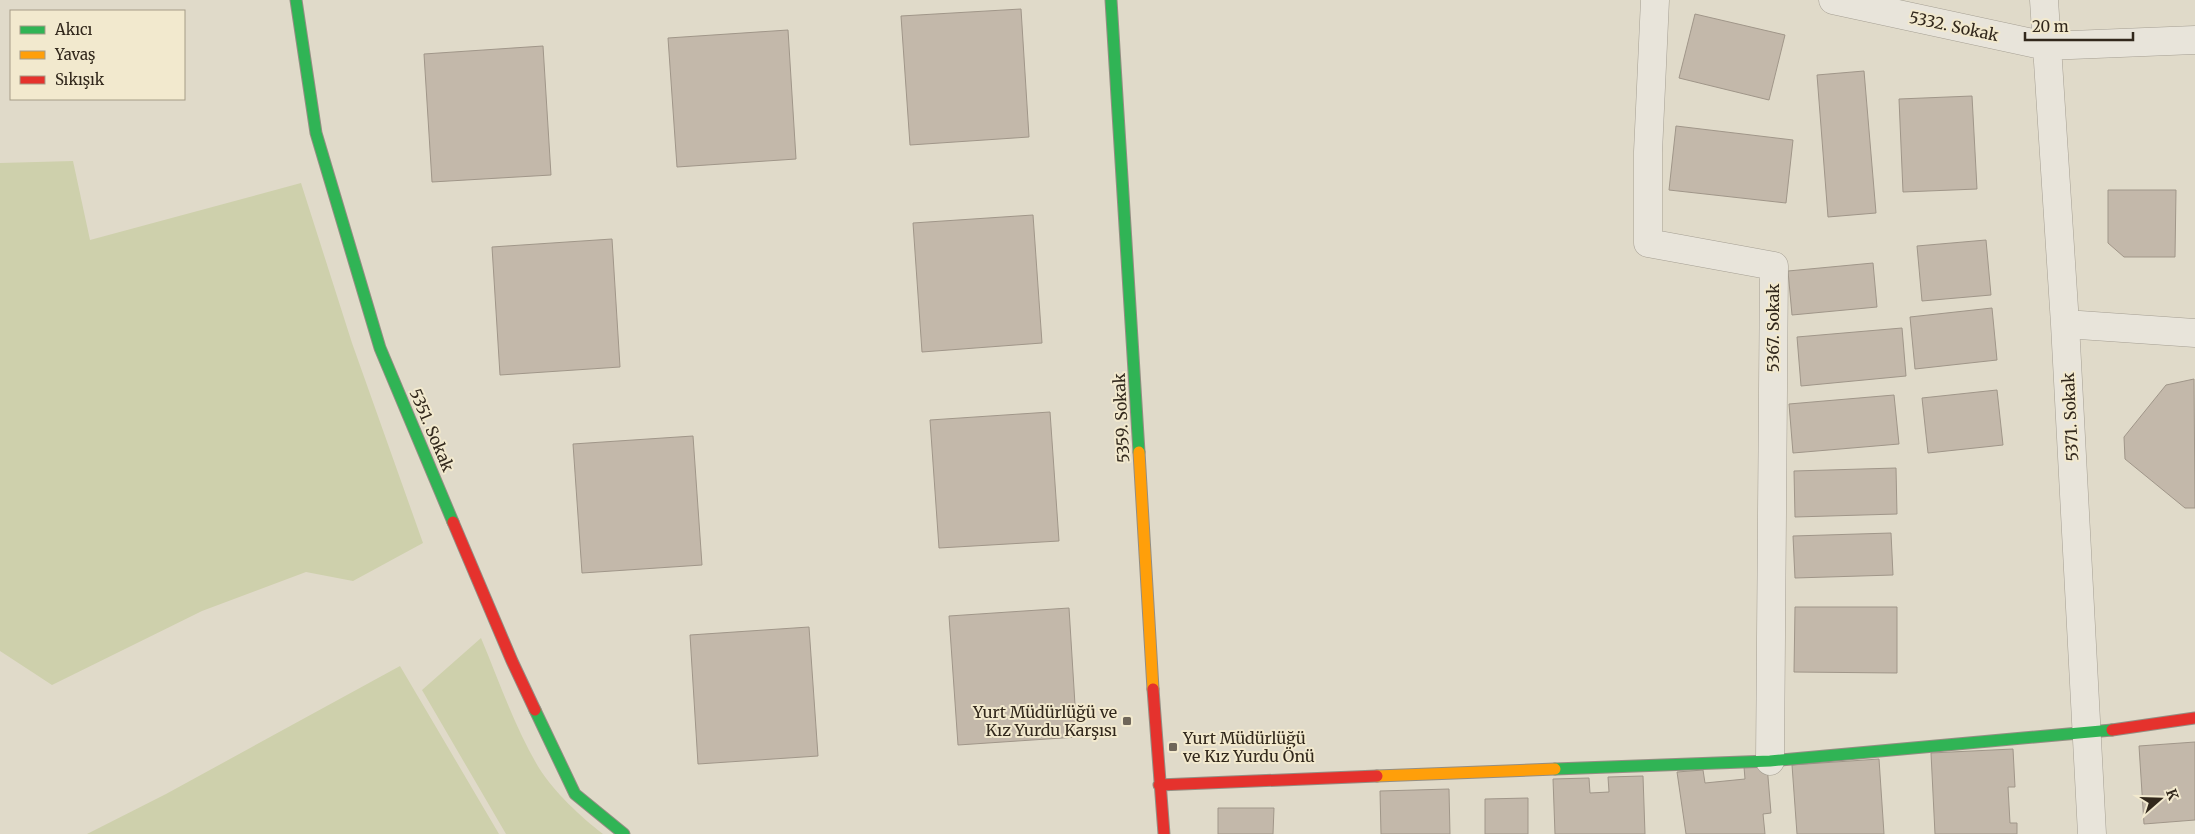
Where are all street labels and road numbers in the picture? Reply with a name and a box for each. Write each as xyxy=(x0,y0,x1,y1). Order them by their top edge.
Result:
street label: 5332. Sokak xyxy=(1908,7,2001,45)
street label: 5367. Sokak xyxy=(1763,283,1783,372)
street label: 5371. Sokak xyxy=(2058,371,2082,462)
street label: 5359. Sokak xyxy=(1109,372,1133,463)
street label: 5351. Sokak xyxy=(406,386,459,475)

